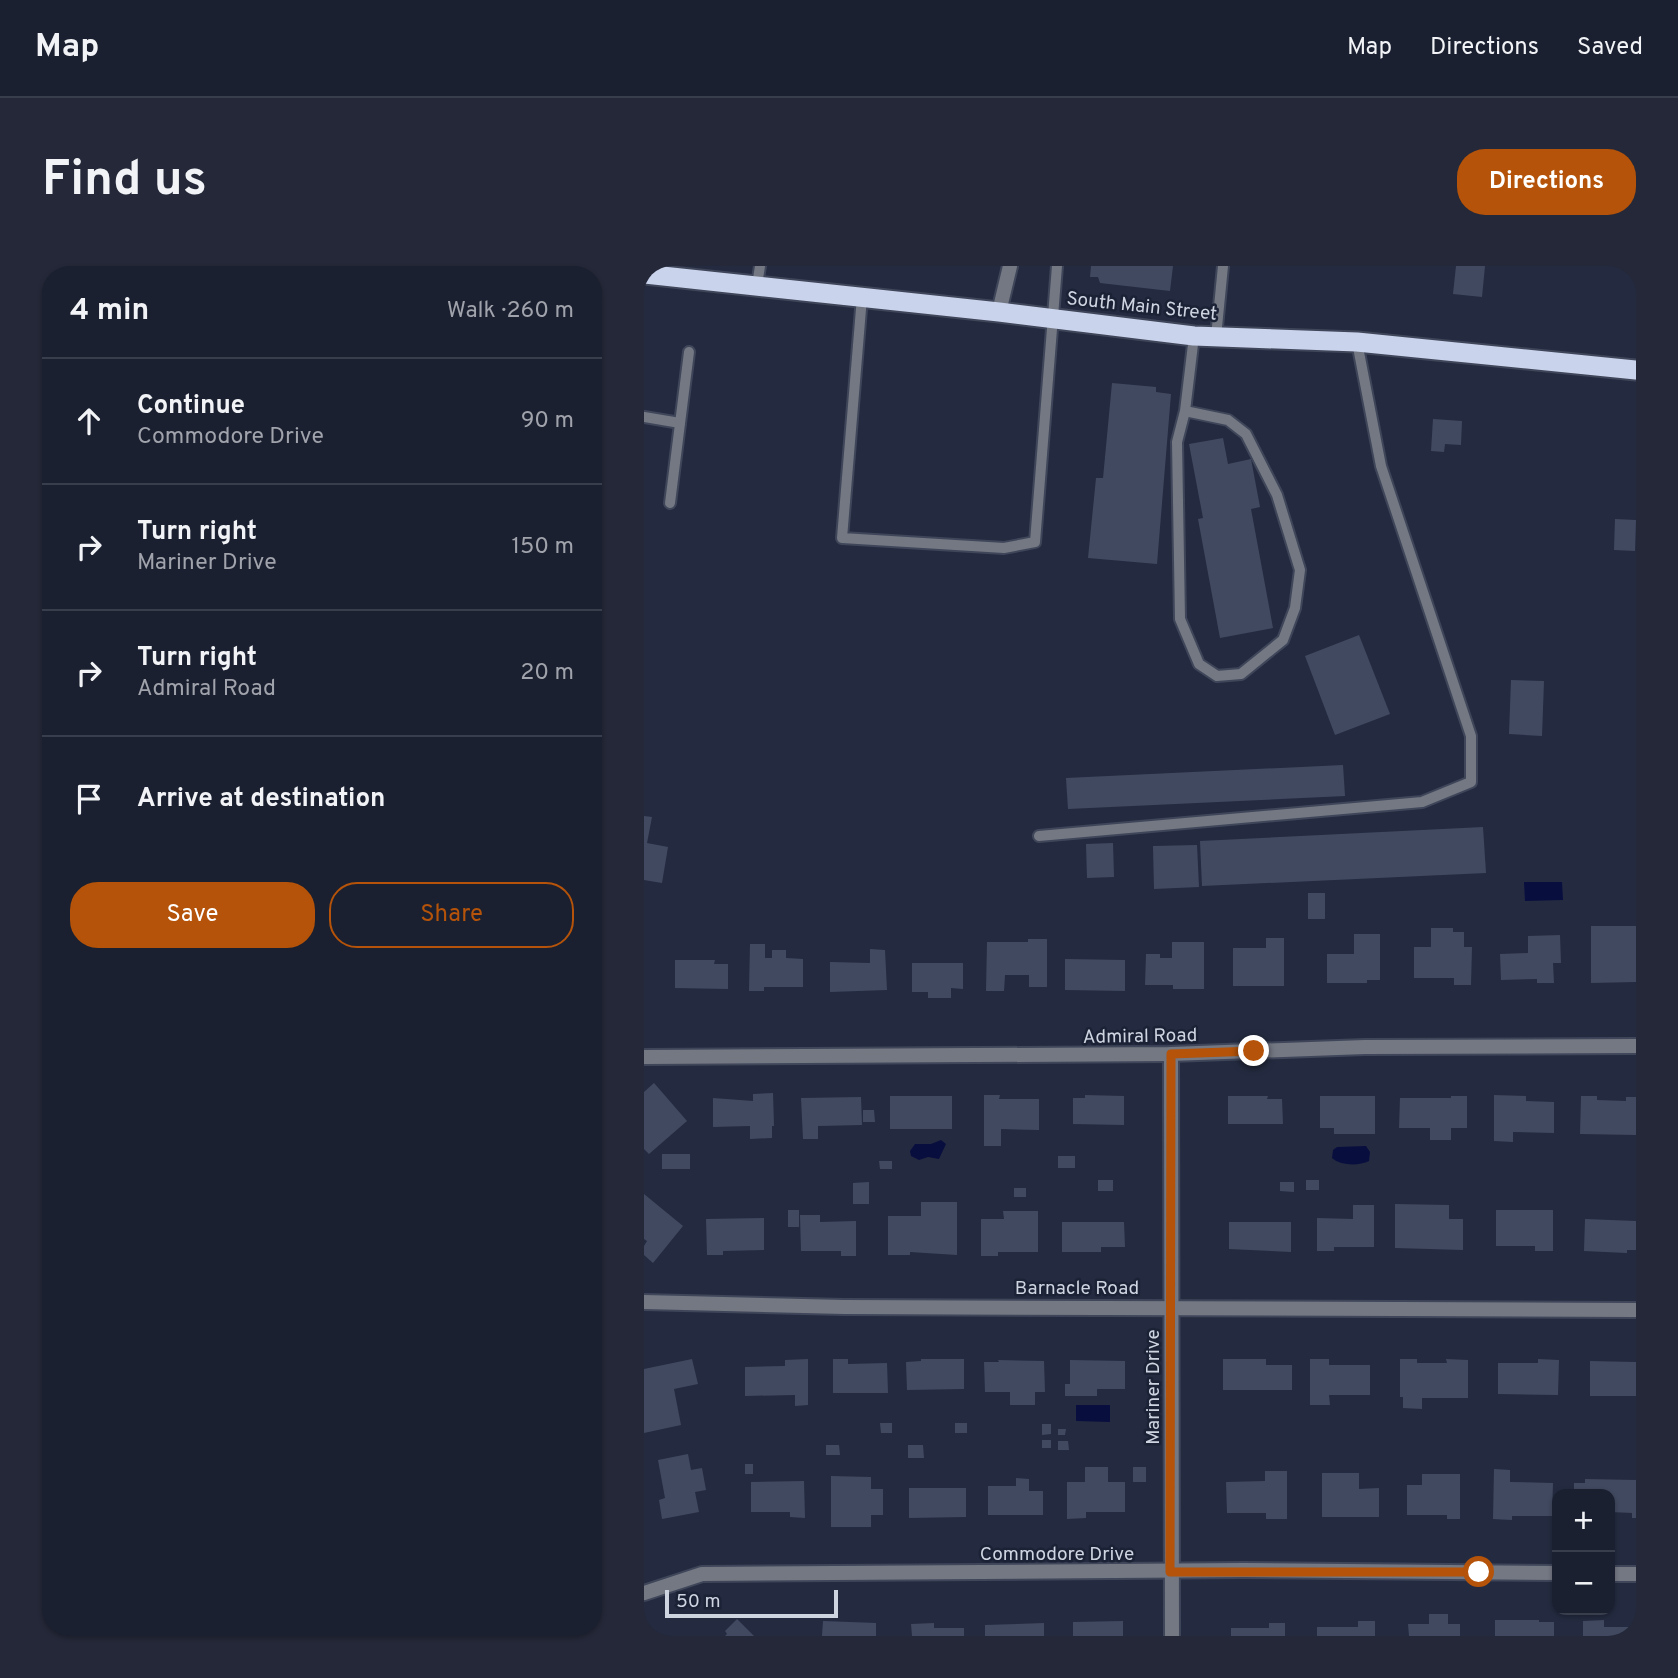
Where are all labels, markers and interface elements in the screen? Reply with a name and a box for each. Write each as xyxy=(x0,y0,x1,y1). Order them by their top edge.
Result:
text: Map xyxy=(35,27,99,69)
text: Map xyxy=(1347,33,1392,63)
text: Directions xyxy=(1430,33,1539,63)
text: Saved xyxy=(1577,33,1643,63)
button: Directions xyxy=(1457,149,1636,215)
text: Find us xyxy=(42,151,207,213)
street label: South Main Street xyxy=(1065,287,1218,327)
text: 4 min xyxy=(70,293,149,330)
text: Walk · 260 m xyxy=(447,297,574,326)
text: Continue xyxy=(137,390,245,423)
icon: ahead xyxy=(70,402,108,440)
text: 90 m xyxy=(521,407,574,436)
text: Commodore Drive xyxy=(137,423,324,452)
text: Turn right xyxy=(137,516,257,549)
icon: right xyxy=(70,528,108,566)
text: 150 m xyxy=(512,533,574,562)
text: Mariner Drive xyxy=(137,549,277,578)
text: Turn right xyxy=(137,642,257,675)
icon: right xyxy=(70,654,108,692)
text: 20 m xyxy=(520,659,574,688)
text: Admiral Road xyxy=(137,675,276,704)
icon: arrive xyxy=(70,780,108,818)
text: Arrive at destination xyxy=(137,783,385,816)
button: Save xyxy=(70,882,315,948)
button: Share xyxy=(329,882,574,948)
street label: Admiral Road xyxy=(1082,1024,1198,1050)
route end xyxy=(1238,1035,1269,1066)
street label: Barnacle Road xyxy=(1015,1277,1139,1301)
street label: Mariner Drive xyxy=(1142,1329,1166,1445)
map controls xyxy=(1552,1489,1615,1615)
button: + xyxy=(1552,1489,1615,1552)
street label: Commodore Drive xyxy=(980,1543,1134,1567)
button: − xyxy=(1552,1552,1615,1615)
route start xyxy=(1463,1556,1494,1587)
scale bar xyxy=(665,1587,838,1619)
text: 50 m xyxy=(676,1590,721,1614)

